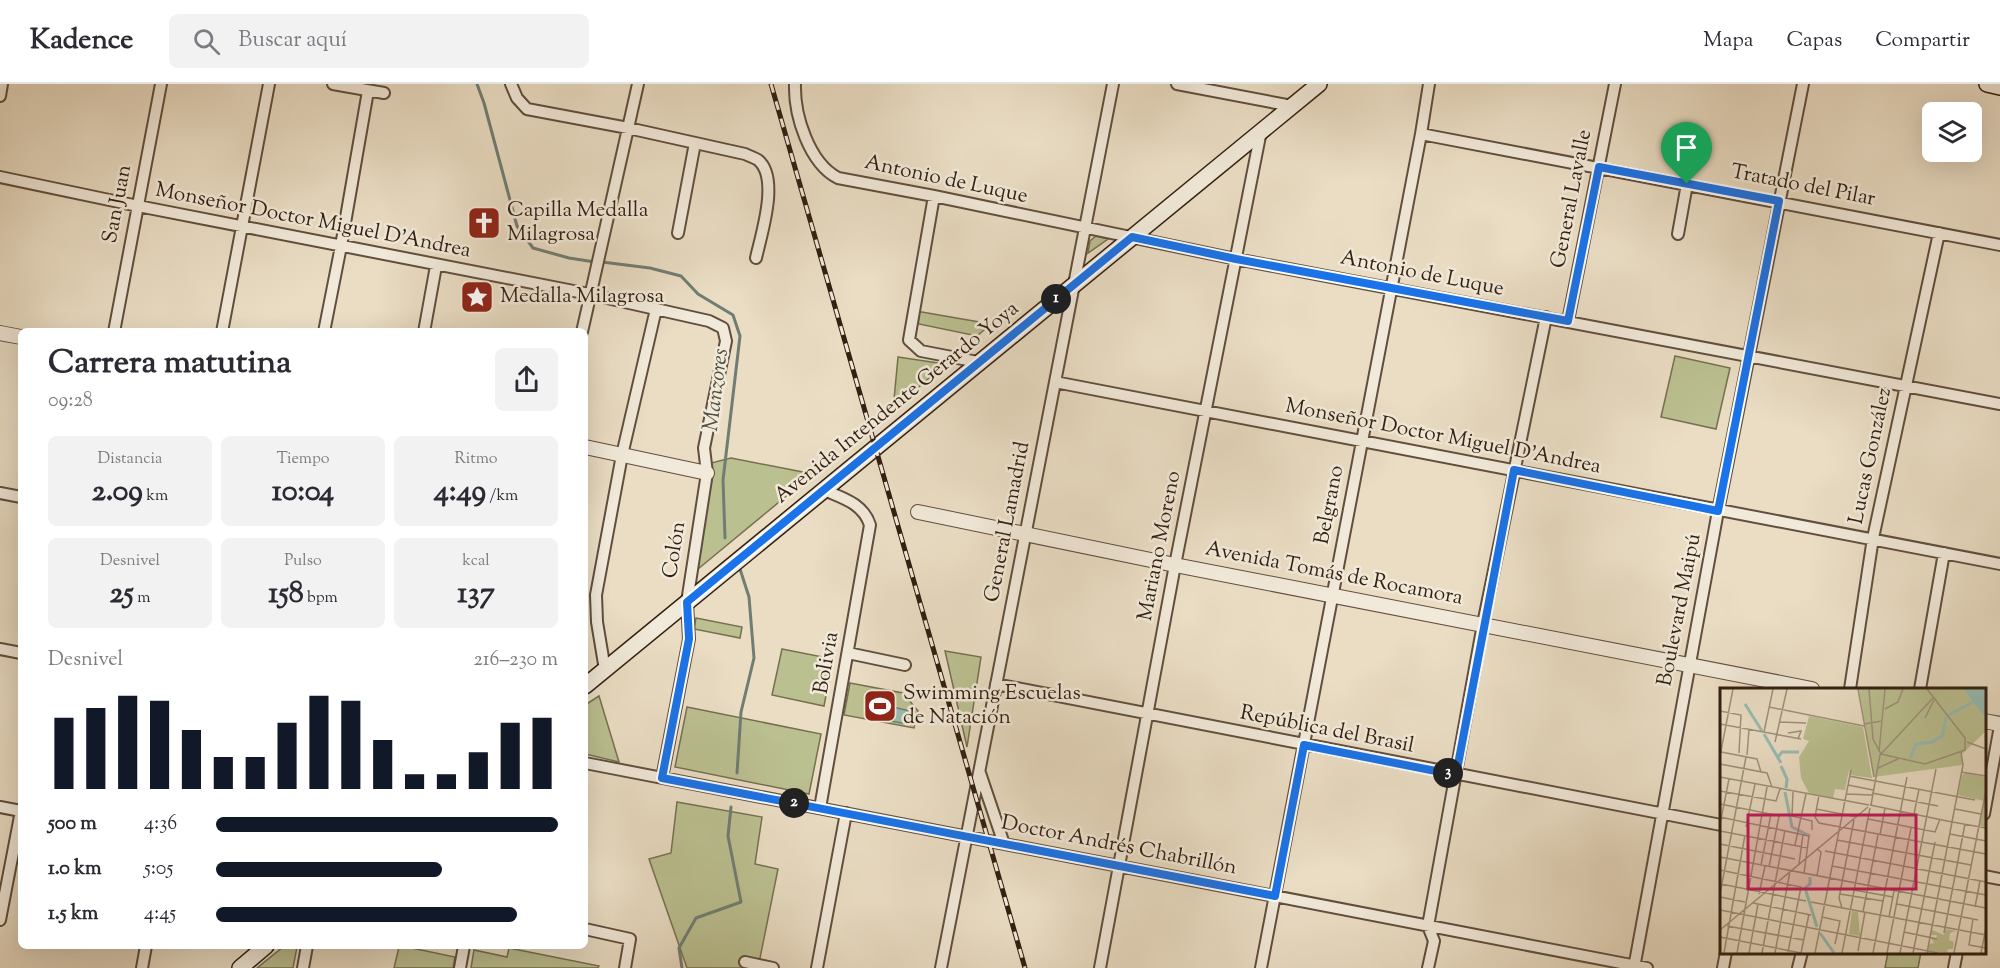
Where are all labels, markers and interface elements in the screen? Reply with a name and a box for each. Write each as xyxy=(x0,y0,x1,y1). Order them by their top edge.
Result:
search box xyxy=(169,14,589,68)
text: Kadence xyxy=(30,21,133,61)
icon: search xyxy=(190,25,223,58)
text: Buscar aquí xyxy=(238,25,347,57)
text: Mapa xyxy=(1703,26,1753,56)
text: Capas xyxy=(1786,26,1842,56)
text: Compartir xyxy=(1875,26,1970,56)
map controls xyxy=(1922,102,1982,162)
button: layers xyxy=(1922,102,1982,162)
pin xyxy=(1661,122,1712,184)
street label: General Lavalle xyxy=(1544,127,1600,271)
icon: arrive xyxy=(1670,131,1703,164)
street label: Antonio de Luque xyxy=(862,148,1030,212)
street label: Tratado del Pilar xyxy=(1728,157,1878,215)
street label: San Juan xyxy=(96,162,140,246)
street label: Monseñor Doctor Miguel D'Andrea xyxy=(153,176,474,266)
place label: Capilla Medalla Milagrosa xyxy=(507,196,649,250)
church icon: Capilla Medalla Milagrosa xyxy=(466,205,502,241)
street label: Antonio de Luque xyxy=(1338,243,1506,305)
place icon: Medalla Milagrosa xyxy=(459,279,495,315)
place label: Medalla Milagrosa xyxy=(500,282,665,312)
pin: 1 xyxy=(1041,284,1071,314)
text: 1 xyxy=(1053,287,1059,310)
street label: Avenida Intendente Gerardo Yoya xyxy=(768,294,1026,511)
text: Carrera matutina xyxy=(48,340,291,388)
water label: Manzores xyxy=(696,347,738,433)
button: share xyxy=(495,348,558,411)
street label: Lucas González xyxy=(1842,385,1900,527)
text: 09:28 xyxy=(48,387,93,416)
street label: Monseñor Doctor Miguel D'Andrea xyxy=(1283,392,1604,482)
street label: General Lamadrid xyxy=(978,439,1038,605)
text: Distancia xyxy=(98,448,162,471)
text: Tiempo xyxy=(276,448,330,471)
text: Ritmo xyxy=(454,448,498,471)
street label: Belgrano xyxy=(1308,463,1352,547)
street label: Mariano Moreno xyxy=(1131,468,1189,624)
text: 2.09 xyxy=(92,471,143,514)
text: 10:04 xyxy=(272,471,334,514)
text: 4:49 xyxy=(434,471,486,514)
text: km xyxy=(143,485,168,508)
text: /km xyxy=(486,485,518,508)
street label: Colón xyxy=(656,519,694,581)
street label: Boulevard Maipú xyxy=(1650,531,1710,689)
street label: Avenida Tomás de Rocamora xyxy=(1203,534,1466,614)
text: Desnivel xyxy=(100,550,160,573)
text: Pulso xyxy=(284,550,322,573)
text: kcal xyxy=(462,550,490,573)
text: 25 xyxy=(110,573,134,616)
text: 158 xyxy=(268,573,304,616)
text: 137 xyxy=(457,573,495,616)
text: m xyxy=(134,587,150,610)
text: bpm xyxy=(304,587,338,610)
street label: Bolivia xyxy=(807,629,847,697)
text: Desnivel xyxy=(48,646,123,675)
text: 216–230 m xyxy=(473,646,558,675)
place label: Swimming Escuelas de Natación xyxy=(903,679,1081,733)
sports icon: Swimming Escuelas de Natación xyxy=(862,688,898,724)
inset map xyxy=(1720,688,1985,953)
street label: República del Brasil xyxy=(1237,698,1417,762)
pin: 3 xyxy=(1433,758,1463,788)
text: 3 xyxy=(1445,761,1451,784)
pin: 2 xyxy=(779,788,809,818)
text: 2 xyxy=(790,791,798,814)
street label: Doctor Andrés Chabrillón xyxy=(999,808,1239,884)
text: 500 m xyxy=(48,810,97,839)
text: 4:36 xyxy=(144,810,177,839)
text: 1.0 km xyxy=(48,855,102,884)
text: 5:05 xyxy=(144,855,173,884)
text: 1.5 km xyxy=(48,900,98,929)
text: 4:45 xyxy=(144,900,176,929)

